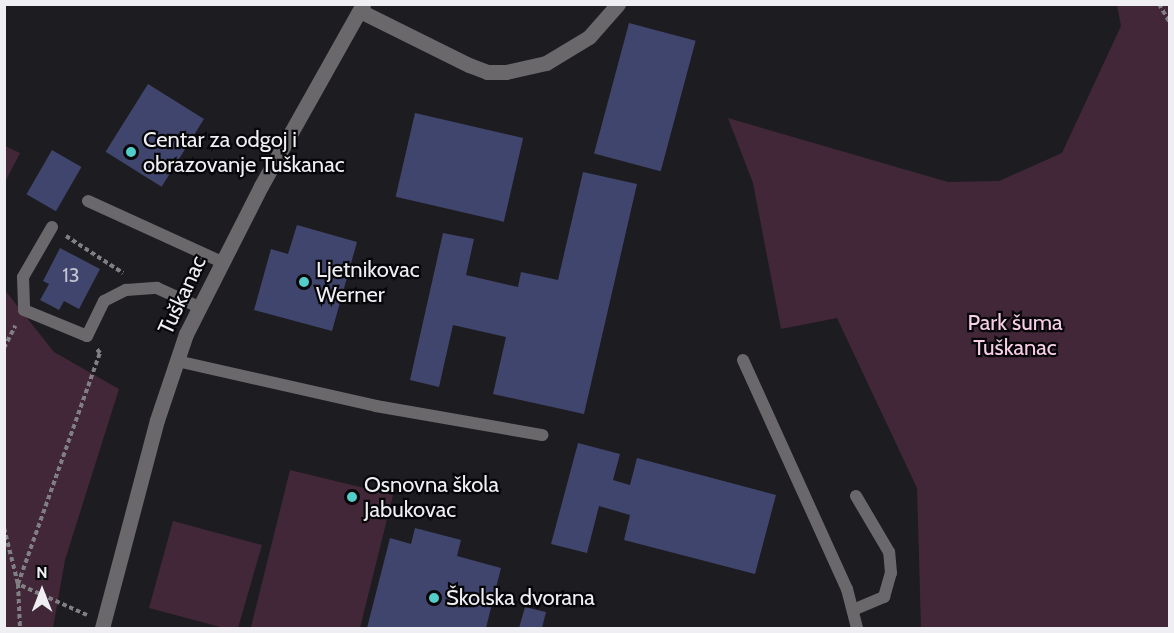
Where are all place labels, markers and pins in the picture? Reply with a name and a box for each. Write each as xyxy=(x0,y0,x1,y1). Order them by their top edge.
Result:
place label: Centar za odgoj i obrazovanje Tuškanac xyxy=(143,126,345,178)
marker: Centar za odgoj i obrazovanje Tuškanac xyxy=(124,145,138,159)
place label: Ljetnikovac Werner xyxy=(316,256,420,308)
marker: Ljetnikovac Werner xyxy=(297,275,311,289)
place label: Osnovna škola Jabukovac xyxy=(364,471,499,522)
marker: Osnovna škola Jabukovac xyxy=(345,490,359,504)
place label: Školska dvorana xyxy=(446,585,595,611)
marker: Školska dvorana xyxy=(427,591,441,605)

